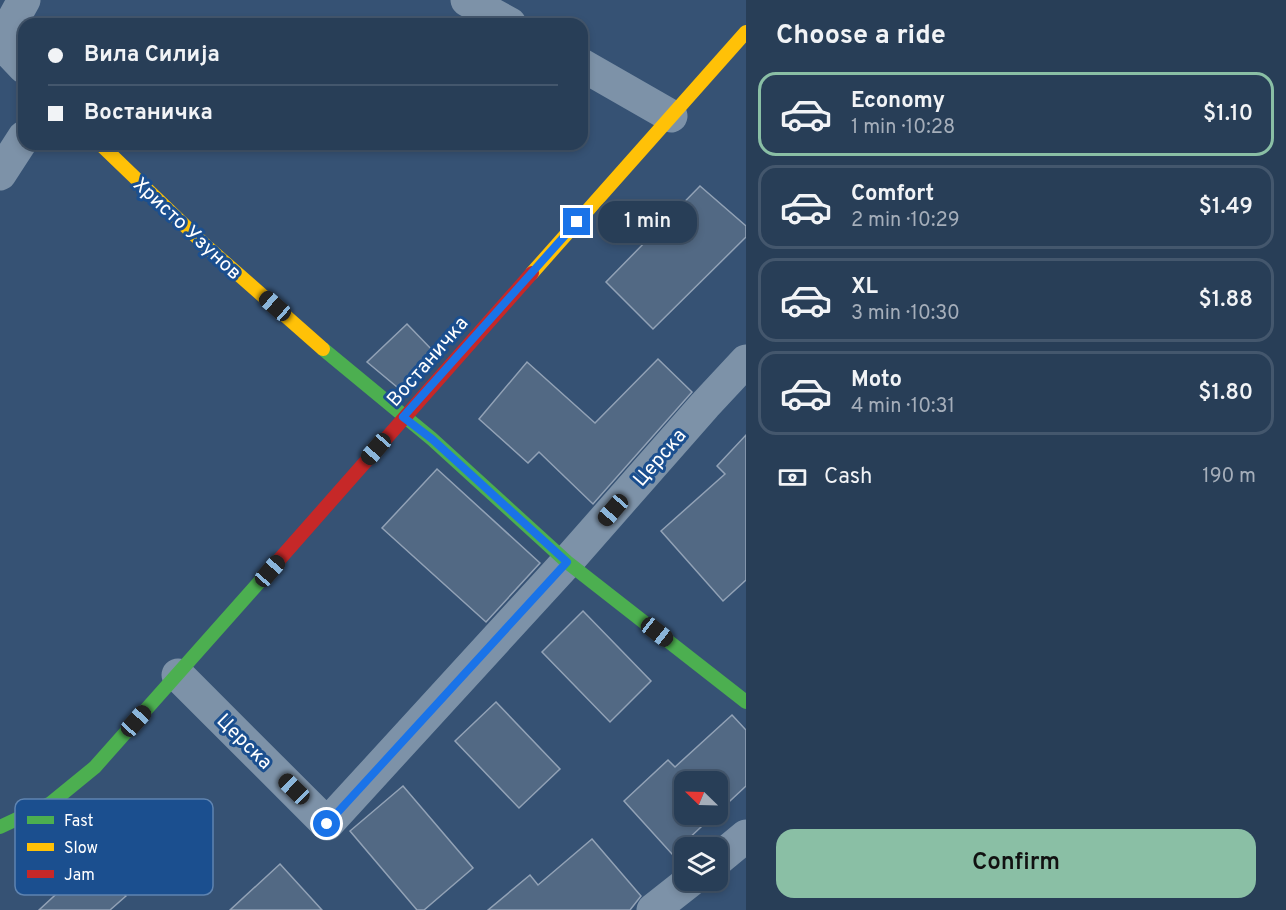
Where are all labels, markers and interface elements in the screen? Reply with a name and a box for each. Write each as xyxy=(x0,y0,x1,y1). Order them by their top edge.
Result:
text: Choose a ride xyxy=(776,19,946,53)
text: Вила Силија xyxy=(84,42,220,69)
icon: car xyxy=(779,87,833,141)
text: Economy xyxy=(851,88,945,115)
text: Востаничка xyxy=(84,100,213,127)
text: $1.10 xyxy=(1203,101,1253,128)
text: 1 min · 10:28 xyxy=(851,115,955,141)
street label: Христо Узунов xyxy=(127,172,246,286)
icon: car xyxy=(779,180,833,234)
text: Comfort xyxy=(851,181,934,208)
text: $1.49 xyxy=(1199,194,1253,221)
callout: 1 min xyxy=(598,201,697,243)
route end xyxy=(563,208,590,235)
text: 2 min · 10:29 xyxy=(851,208,960,234)
text: 1 min xyxy=(624,209,671,235)
icon: car xyxy=(779,273,833,327)
text: XL xyxy=(851,274,878,301)
car xyxy=(256,287,294,325)
text: $1.88 xyxy=(1199,287,1253,314)
text: 3 min · 10:30 xyxy=(851,301,960,327)
street label: Востаничка xyxy=(382,312,475,413)
icon: car xyxy=(779,366,833,420)
text: Moto xyxy=(851,367,902,394)
text: $1.80 xyxy=(1198,380,1253,407)
text: 4 min · 10:31 xyxy=(851,394,955,420)
street label: Церска xyxy=(628,424,693,493)
car xyxy=(357,430,395,468)
icon: cash xyxy=(776,461,809,494)
text: Cash xyxy=(824,464,873,491)
text: 190 m xyxy=(1202,464,1256,490)
car xyxy=(594,491,632,529)
car xyxy=(251,552,289,590)
car xyxy=(637,614,677,650)
car xyxy=(117,702,155,740)
street label: Церска xyxy=(210,709,277,776)
car xyxy=(275,770,313,808)
north arrow xyxy=(674,771,728,825)
map controls xyxy=(674,771,728,891)
legend xyxy=(15,799,213,895)
route start xyxy=(313,810,340,837)
text: Fast xyxy=(64,812,94,832)
button: Confirm xyxy=(776,829,1256,898)
button: layers xyxy=(674,837,728,891)
text: Slow xyxy=(64,839,98,859)
text: Jam xyxy=(64,866,95,886)

